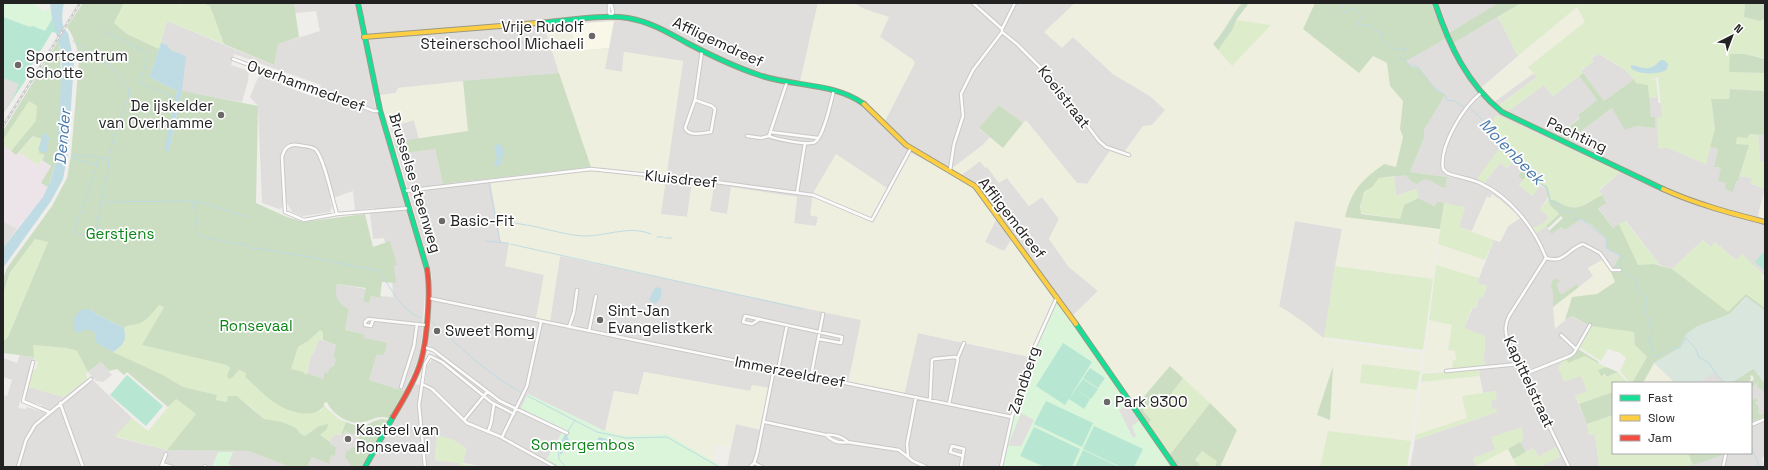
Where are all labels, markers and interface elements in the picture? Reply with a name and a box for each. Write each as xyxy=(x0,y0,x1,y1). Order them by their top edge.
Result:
street label: Affligemdreef xyxy=(670,12,767,71)
north arrow xyxy=(1712,16,1752,56)
place label: Vrije Rudolf Steinerschool Michaeli xyxy=(420,17,584,53)
text: N xyxy=(1731,21,1746,36)
marker: Vrije Rudolf Steinerschool Michaeli xyxy=(587,31,597,41)
place label: Sportcentrum Schotte xyxy=(26,46,128,82)
street label: Overhammedreef xyxy=(245,55,368,116)
marker: Sportcentrum Schotte xyxy=(13,60,23,70)
street label: Koeistraat xyxy=(1034,62,1095,132)
place label: De ijskelder van Overhamme xyxy=(99,96,213,132)
water label: Dender xyxy=(50,106,76,166)
marker: De ijskelder van Overhamme xyxy=(216,110,226,120)
street label: Brusselse steenweg xyxy=(385,111,446,255)
street label: Pachting xyxy=(1544,112,1611,157)
water label: Molenbeek xyxy=(1475,114,1550,191)
street label: Kluisdreef xyxy=(644,165,719,192)
street label: Affligemdreef xyxy=(975,173,1050,263)
place label: Basic-Fit xyxy=(450,211,515,230)
marker: Basic-Fit xyxy=(437,216,447,226)
park label: Gerstjens xyxy=(86,224,154,243)
place label: Sint-Jan Evangelistkerk xyxy=(608,301,713,337)
marker: Sint-Jan Evangelistkerk xyxy=(595,315,605,325)
park label: Ronsevaal xyxy=(219,316,293,335)
place label: Sweet Romy xyxy=(445,321,535,340)
marker: Sweet Romy xyxy=(432,326,442,336)
street label: Kapittelstraat xyxy=(1500,333,1559,431)
street label: Zandberg xyxy=(1004,344,1043,416)
street label: Immerzeeldreef xyxy=(733,351,847,392)
legend xyxy=(1612,382,1752,454)
text: Fast xyxy=(1648,390,1673,406)
place label: Park 9300 xyxy=(1115,392,1188,411)
marker: Park 9300 xyxy=(1102,397,1112,407)
text: Slow xyxy=(1648,410,1675,426)
place label: Kasteel van Ronsevaal xyxy=(356,420,439,456)
text: Jam xyxy=(1648,430,1672,446)
marker: Kasteel van Ronsevaal xyxy=(343,434,353,444)
park label: Somergembos xyxy=(531,435,635,454)

